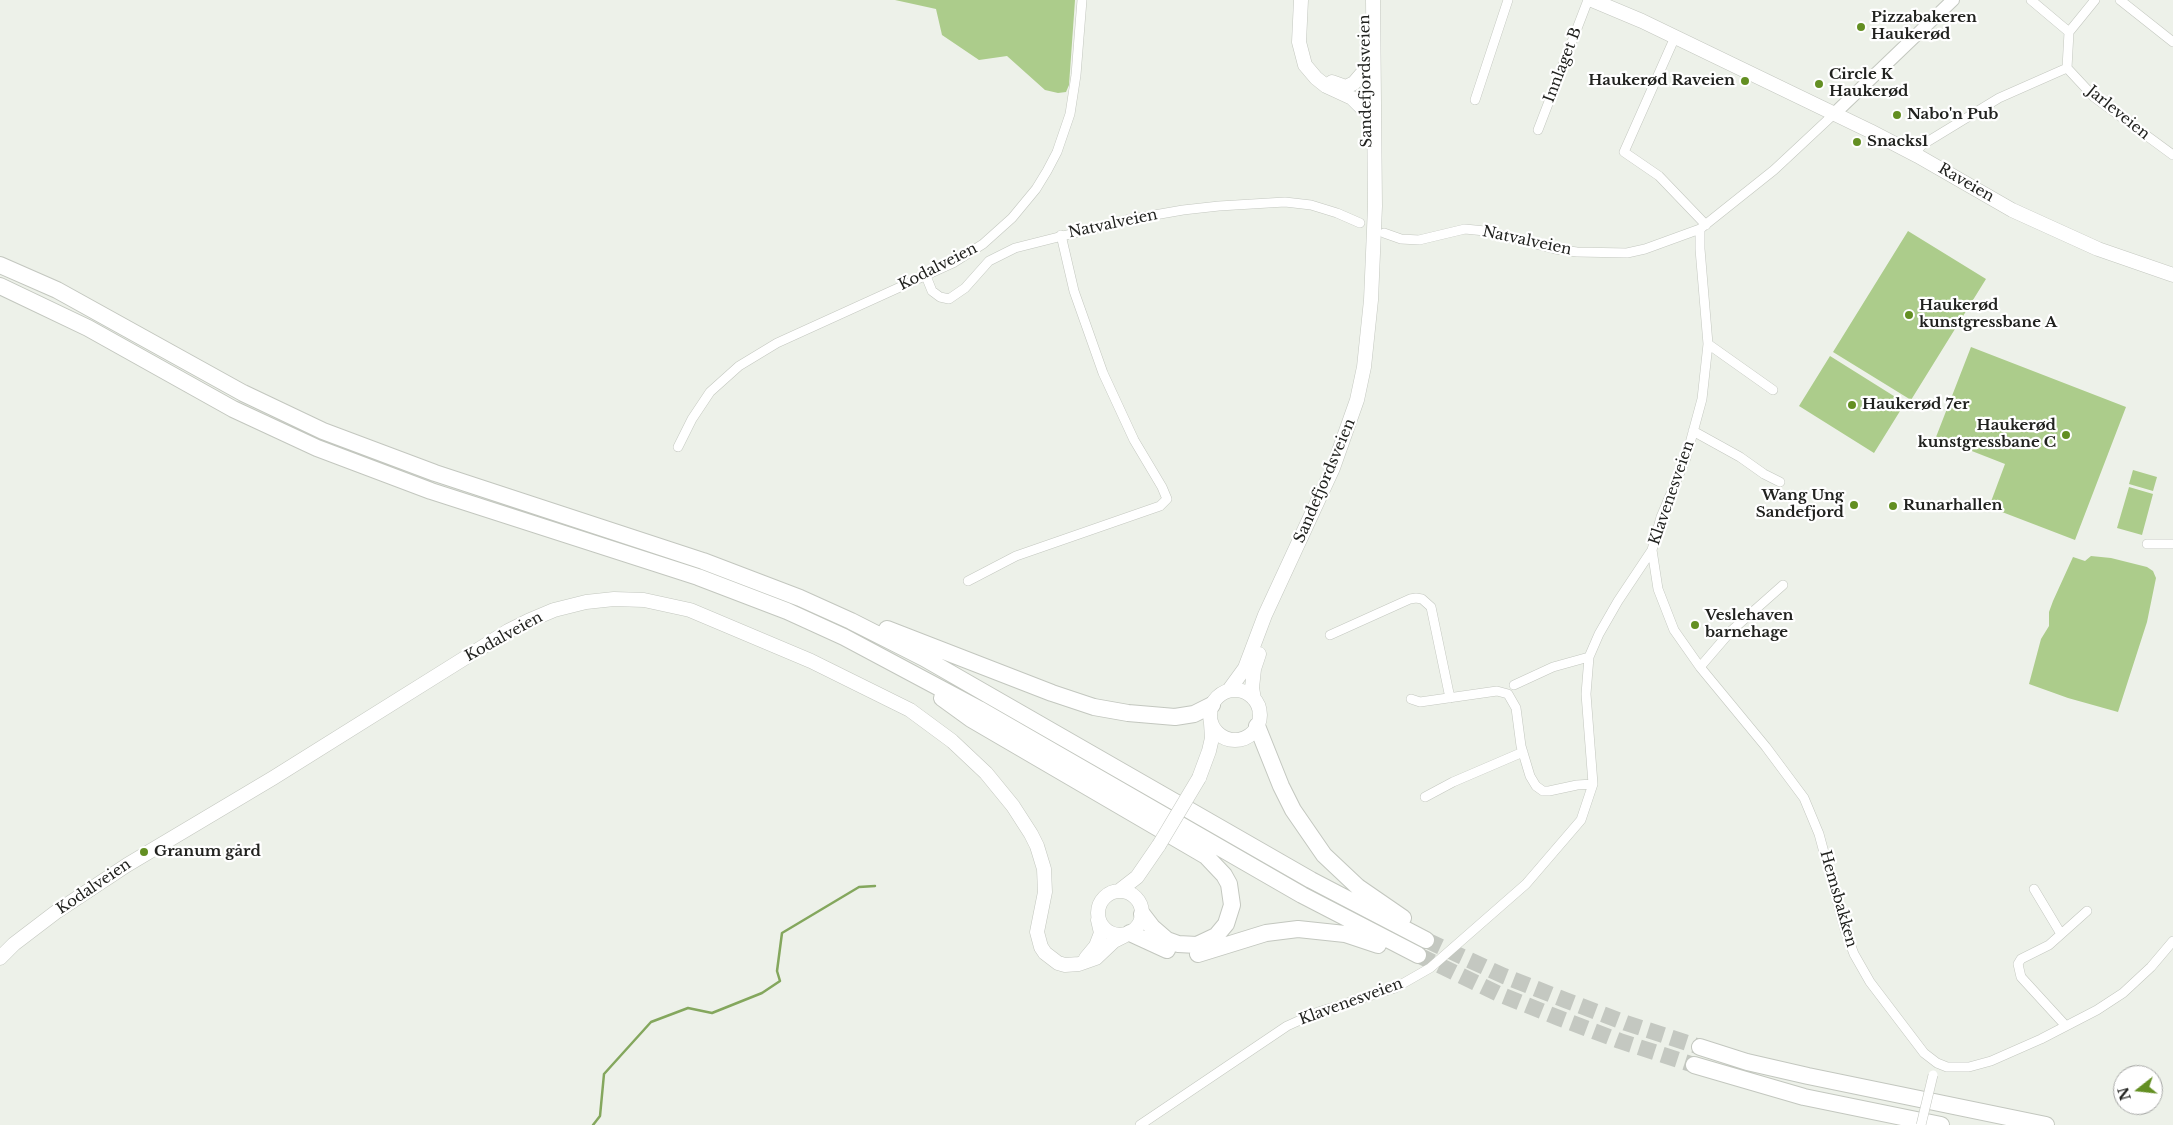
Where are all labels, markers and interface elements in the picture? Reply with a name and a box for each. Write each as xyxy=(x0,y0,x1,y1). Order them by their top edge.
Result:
place label: Pizzabakeren Haukerød xyxy=(1871,9,1977,44)
street label: Sandefjordsveien xyxy=(1356,14,1376,148)
marker: Pizzabakeren Haukerød xyxy=(1855,21,1867,33)
street label: Innlaget B xyxy=(1540,25,1586,105)
place label: Circle K Haukerød xyxy=(1829,66,1908,101)
place label: Haukerød Raveien xyxy=(1588,72,1735,90)
marker: Haukerød Raveien xyxy=(1739,75,1751,87)
marker: Circle K Haukerød xyxy=(1813,78,1825,90)
street label: Jarleveien xyxy=(2083,82,2153,144)
place label: Nabo'n Pub xyxy=(1907,106,1998,124)
marker: Nabo'n Pub xyxy=(1891,109,1903,121)
place label: Snacks1 xyxy=(1867,133,1928,151)
marker: Snacks1 xyxy=(1851,136,1863,148)
street label: Raveien xyxy=(1935,160,1997,206)
street label: Natvalveien xyxy=(1067,206,1159,242)
street label: Natvalveien xyxy=(1481,223,1573,259)
street label: Kodalveien xyxy=(896,240,980,294)
place label: Haukerød kunstgressbane A xyxy=(1919,297,2057,332)
marker: Haukerød kunstgressbane A xyxy=(1903,309,1915,321)
place label: Haukerød 7er xyxy=(1862,396,1969,414)
marker: Haukerød 7er xyxy=(1846,399,1858,411)
street label: Sandefjordsveien xyxy=(1291,416,1359,546)
place label: Haukerød kunstgressbane C xyxy=(1918,417,2056,452)
marker: Haukerød kunstgressbane C xyxy=(2060,429,2072,441)
street label: Klavenesveien xyxy=(1646,439,1698,547)
place label: Wang Ung Sandefjord xyxy=(1756,487,1844,522)
place label: Runarhallen xyxy=(1903,497,2002,515)
marker: Wang Ung Sandefjord xyxy=(1848,499,1860,511)
marker: Runarhallen xyxy=(1887,500,1899,512)
place label: Veslehaven barnehage xyxy=(1705,607,1793,642)
street label: Kodalveien xyxy=(462,608,546,666)
marker: Veslehaven barnehage xyxy=(1689,619,1701,631)
place label: Granum gård xyxy=(154,843,261,861)
marker: Granum gård xyxy=(138,846,150,858)
street label: Hemsbakken xyxy=(1816,848,1860,950)
street label: Kodalveien xyxy=(53,856,135,918)
street label: Klavenesveien xyxy=(1297,975,1405,1029)
north arrow xyxy=(2113,1065,2163,1115)
text: N xyxy=(2114,1085,2135,1103)

